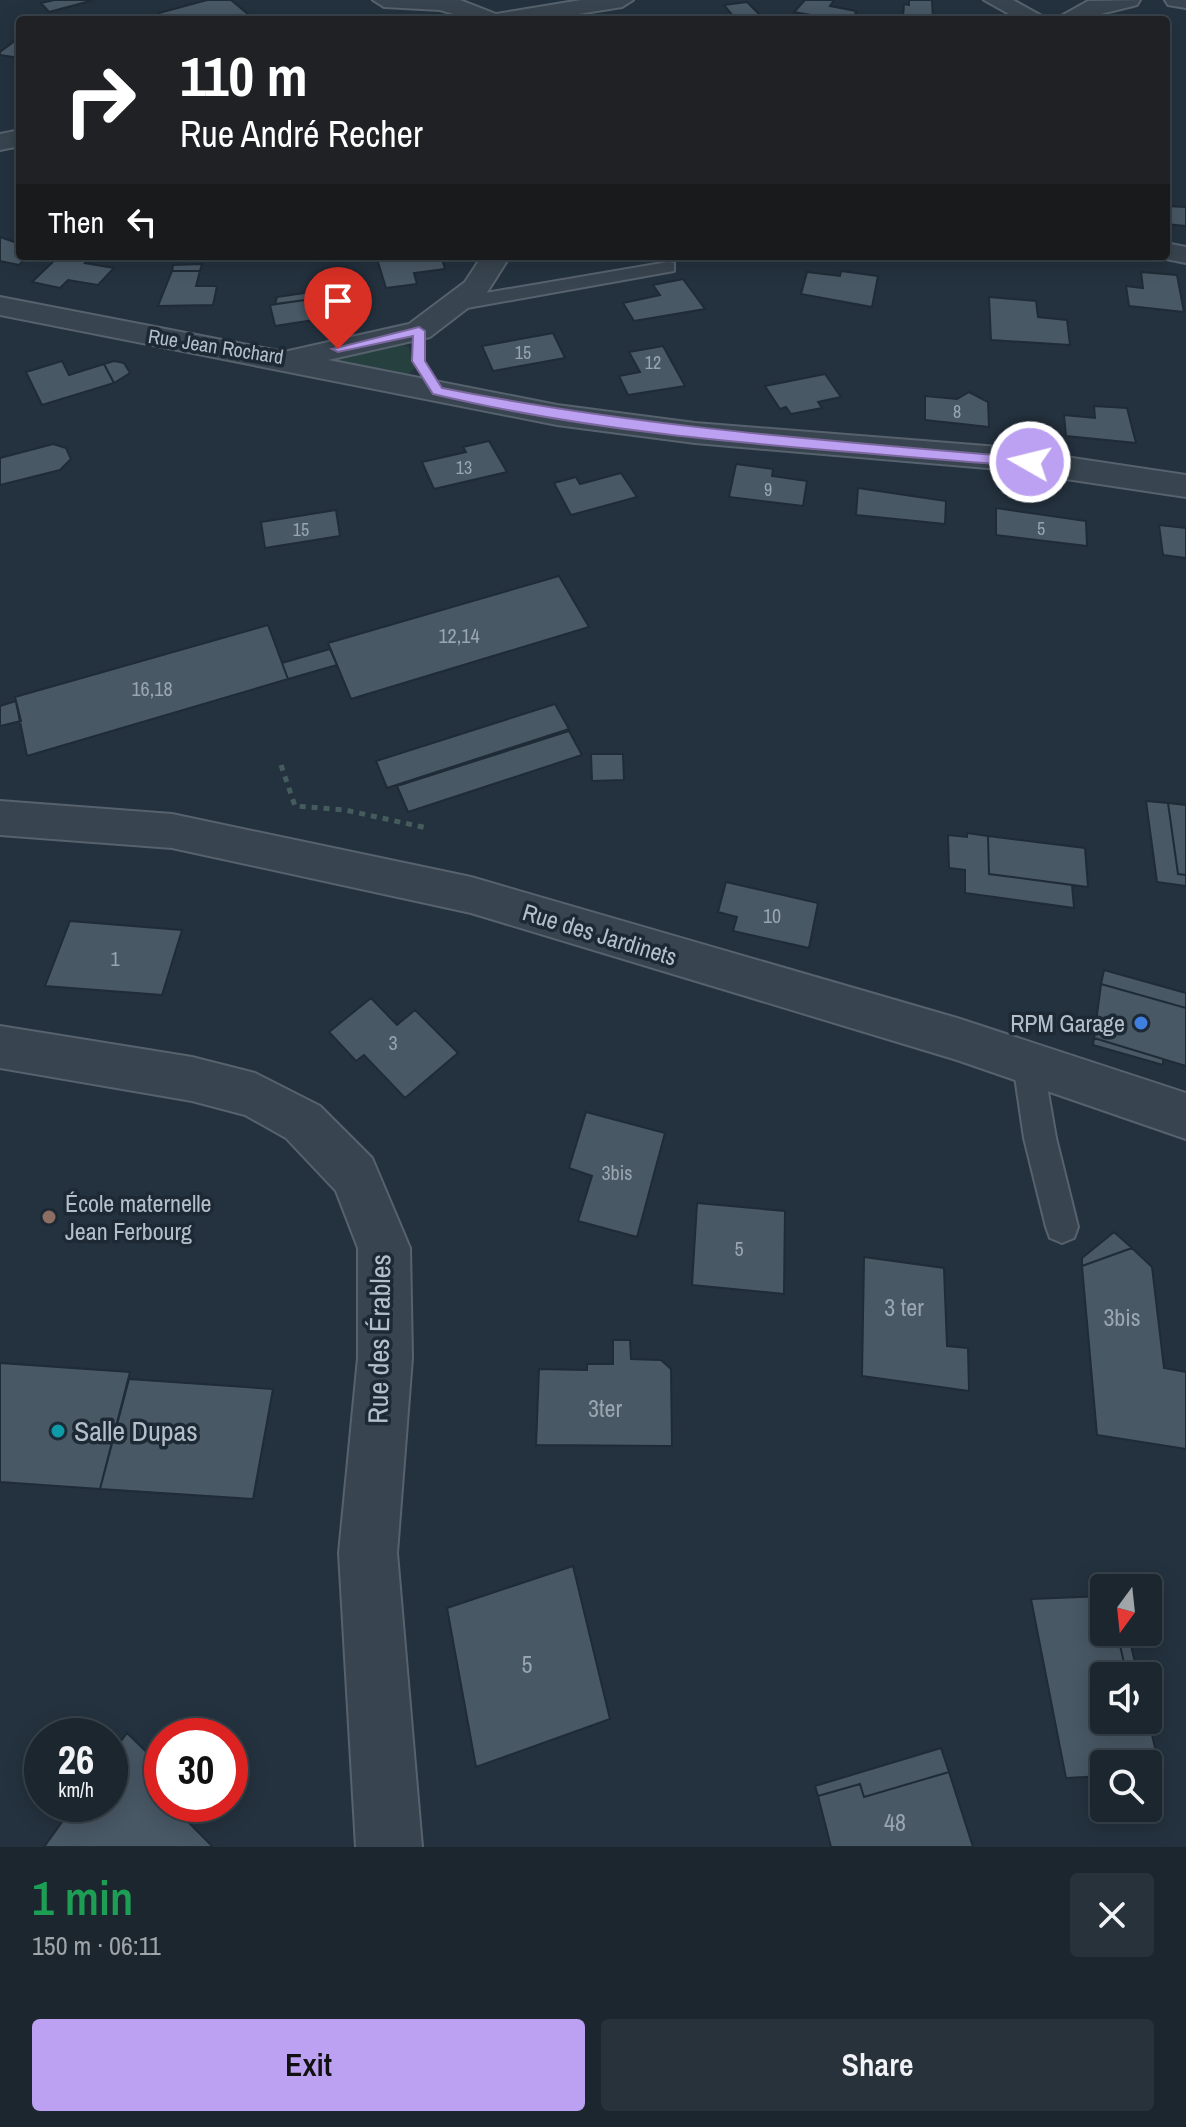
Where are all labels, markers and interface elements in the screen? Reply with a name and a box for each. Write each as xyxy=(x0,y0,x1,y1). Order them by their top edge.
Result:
text: 110 m xyxy=(180,38,308,113)
icon: right xyxy=(48,48,152,152)
text: Rue André Recher xyxy=(180,110,423,158)
icon: left xyxy=(120,200,164,244)
text: Then xyxy=(48,202,104,242)
pin xyxy=(304,267,372,349)
icon: arrive xyxy=(316,279,360,323)
street label: Rue Jean Rochard xyxy=(146,322,286,370)
house number: 15 xyxy=(515,340,531,365)
house number: 12 xyxy=(645,350,661,375)
house number: 8 xyxy=(953,399,961,424)
position arrow xyxy=(988,420,1072,504)
house number: 13 xyxy=(456,455,472,480)
house number: 9 xyxy=(764,477,772,502)
house number: 5 xyxy=(1037,516,1045,541)
house number: 15 xyxy=(293,517,309,542)
house number: 12,14 xyxy=(438,622,480,649)
house number: 16,18 xyxy=(131,675,173,702)
street label: Rue des Jardinets xyxy=(519,895,681,973)
house number: 10 xyxy=(763,902,781,929)
house number: 1 xyxy=(110,945,120,972)
place label: RPM Garage xyxy=(1010,1007,1125,1039)
marker: RPM Garage xyxy=(1132,1014,1150,1032)
house number: 3 xyxy=(388,1029,398,1056)
house number: 3bis xyxy=(602,1159,633,1186)
place label: École maternelle Jean Ferbourg xyxy=(65,1187,212,1247)
marker: École maternelle Jean Ferbourg xyxy=(40,1208,58,1226)
house number: 5 xyxy=(734,1235,744,1262)
street label: Rue des Érables xyxy=(359,1254,399,1424)
house number: 3 ter xyxy=(884,1291,924,1323)
house number: 3bis xyxy=(1103,1301,1141,1333)
house number: 3ter xyxy=(588,1392,622,1424)
place label: Salle Dupas xyxy=(74,1412,198,1450)
marker: Salle Dupas xyxy=(49,1422,67,1440)
north arrow xyxy=(1090,1574,1162,1646)
map controls xyxy=(1090,1574,1162,1822)
house number: 5 xyxy=(522,1648,533,1680)
button: sound xyxy=(1090,1662,1162,1734)
speed limit sign: 30 xyxy=(144,1718,248,1822)
text: 26 xyxy=(58,1733,94,1786)
button: search xyxy=(1090,1750,1162,1822)
text: km/h xyxy=(58,1776,94,1803)
house number: 48 xyxy=(884,1806,906,1838)
text: 1 min xyxy=(32,1865,133,1930)
button: close xyxy=(1070,1873,1154,1957)
text: 150 m · 06:11 xyxy=(32,1928,161,1963)
button: Exit xyxy=(32,2019,585,2111)
button: Share xyxy=(601,2019,1154,2111)

